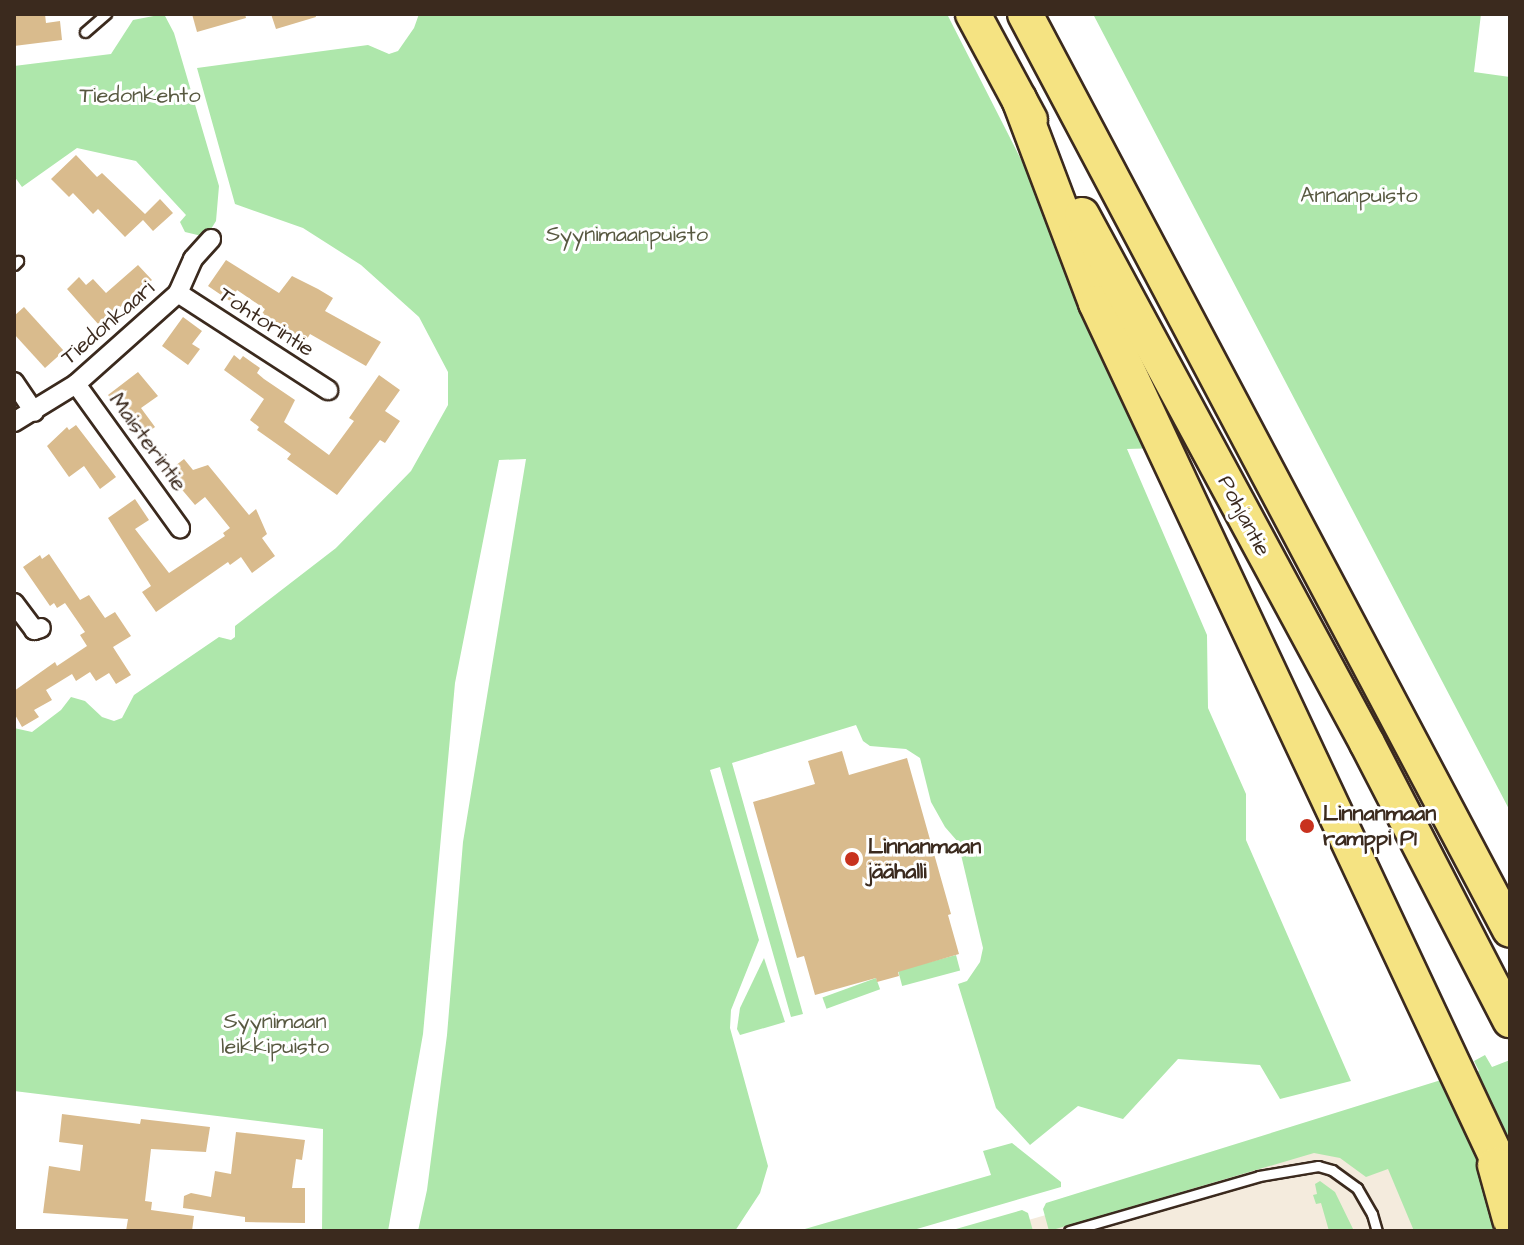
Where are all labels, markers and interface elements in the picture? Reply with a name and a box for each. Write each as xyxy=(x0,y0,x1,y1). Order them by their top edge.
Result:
park label: Tiedonkehto xyxy=(79,83,201,109)
park label: Annanpuisto xyxy=(1300,183,1418,209)
park label: Syynimaanpuisto xyxy=(546,222,708,248)
street label: Tiedonkaari xyxy=(56,275,160,371)
street label: Tohtorintie xyxy=(213,281,319,363)
street label: Maisterintie xyxy=(103,388,193,496)
street label: Pohjantie xyxy=(1212,471,1276,561)
place label: Linnanmaan ramppi P1 xyxy=(1323,800,1436,852)
marker: Linnanmaan ramppi P1 xyxy=(1298,817,1316,835)
place label: Linnanmaan jäähalli xyxy=(868,833,981,884)
marker: Linnanmaan jäähalli xyxy=(843,850,861,868)
park label: Syynimaan leikkipuisto xyxy=(221,1008,329,1060)

